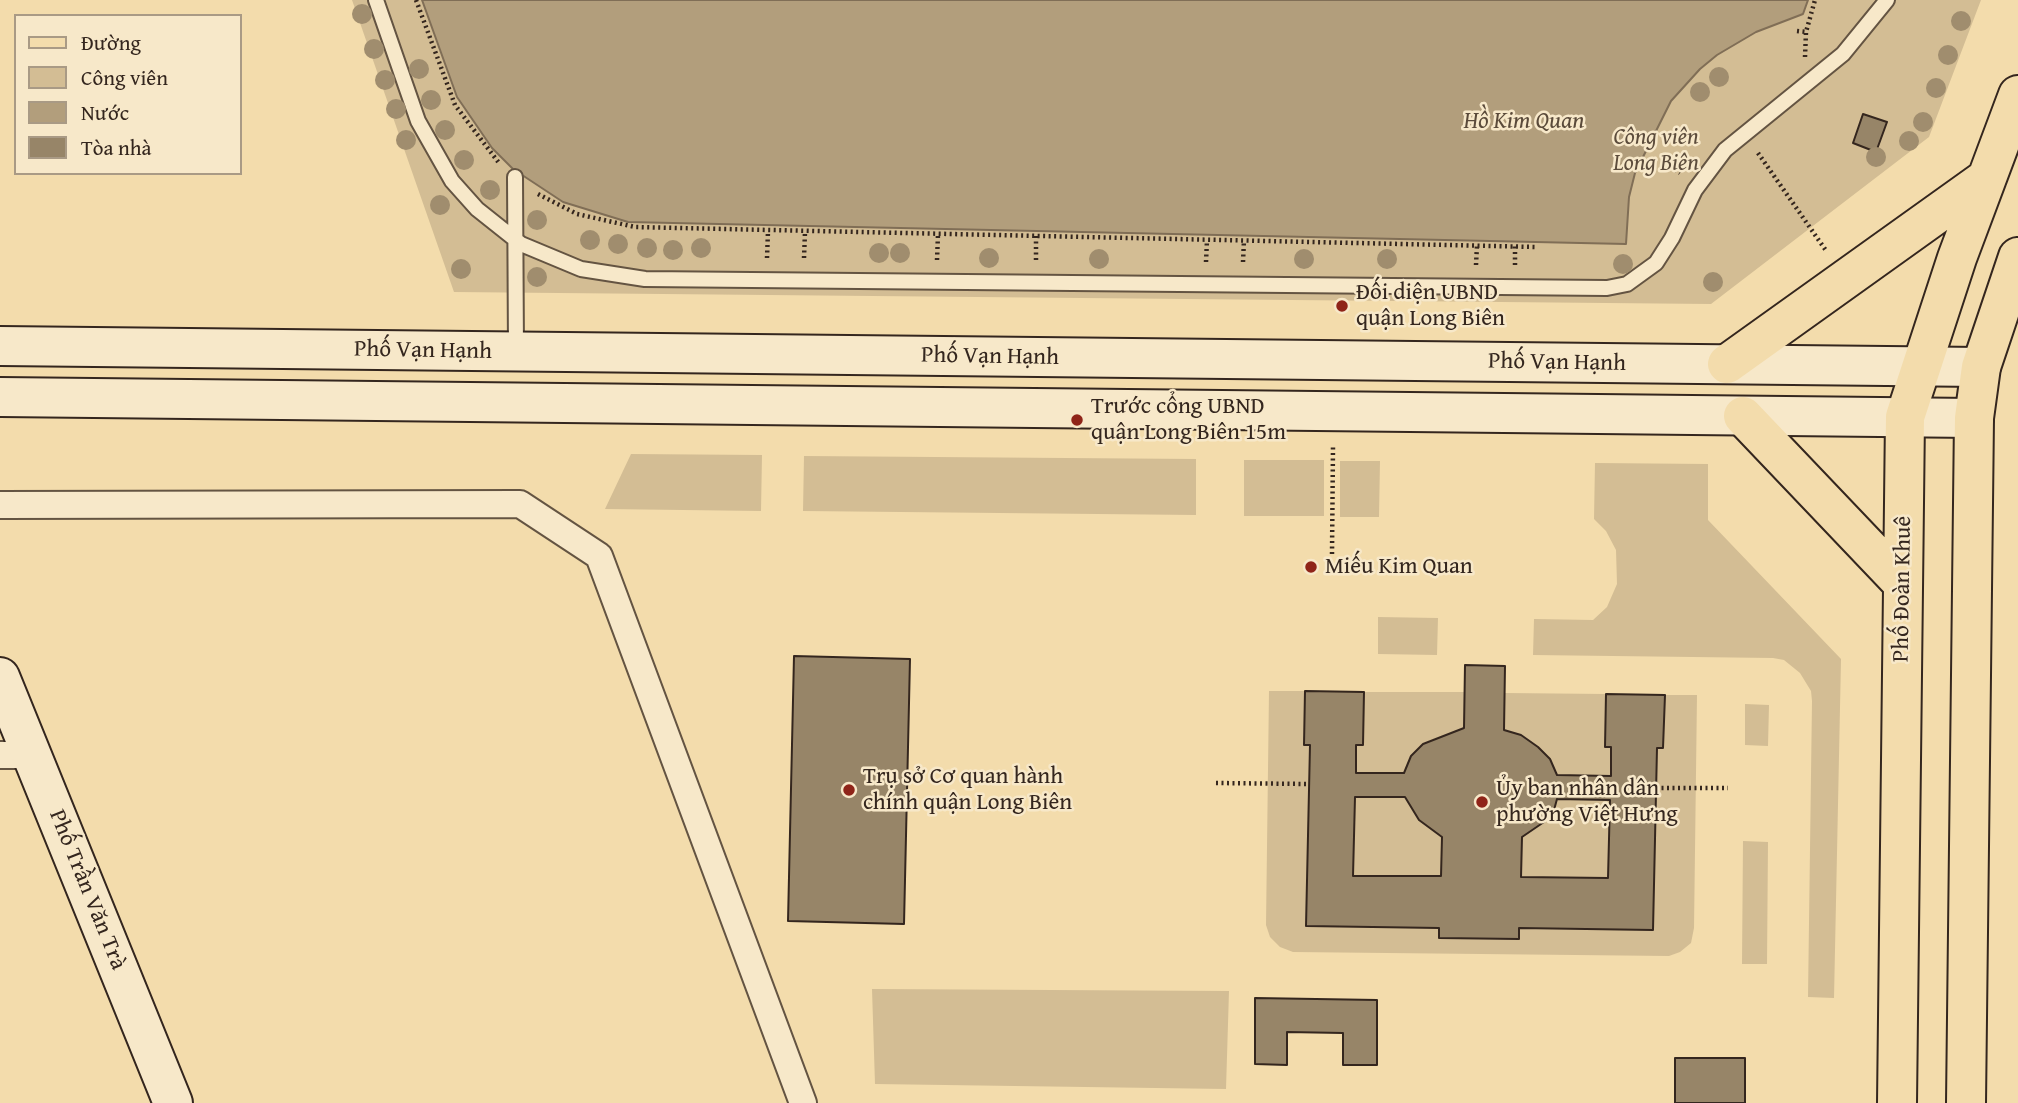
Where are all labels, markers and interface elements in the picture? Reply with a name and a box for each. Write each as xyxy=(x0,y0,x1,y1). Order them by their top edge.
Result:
legend xyxy=(14,14,242,175)
text: Đường xyxy=(81,27,141,58)
text: Công viên xyxy=(81,62,168,93)
text: Nước xyxy=(81,97,129,128)
water label: Hồ Kim Quan xyxy=(1464,108,1584,136)
park label: Công viên Long Biên xyxy=(1613,124,1699,178)
text: Tòa nhà xyxy=(81,132,152,163)
place label: Đối diện UBND quận Long Biên xyxy=(1356,279,1505,333)
marker: Đối diện UBND quận Long Biên xyxy=(1334,298,1350,314)
street label: Phố Vạn Hạnh xyxy=(354,336,492,366)
street label: Phố Vạn Hạnh xyxy=(921,342,1059,372)
street label: Phố Vạn Hạnh xyxy=(1488,348,1626,378)
place label: Trước cổng UBND quận Long Biên 15m xyxy=(1091,393,1286,447)
marker: Trước cổng UBND quận Long Biên 15m xyxy=(1069,412,1085,428)
street label: Phố Đoàn Khuê xyxy=(1888,516,1918,662)
place label: Miếu Kim Quan xyxy=(1325,553,1473,581)
marker: Miếu Kim Quan xyxy=(1303,559,1319,575)
place label: Trụ sở Cơ quan hành chính quận Long Biên xyxy=(863,763,1072,817)
place label: Ủy ban nhân dân phường Việt Hưng xyxy=(1496,775,1678,829)
marker: Trụ sở Cơ quan hành chính quận Long Biên xyxy=(841,782,857,798)
marker: Ủy ban nhân dân phường Việt Hưng xyxy=(1474,794,1490,810)
street label: Phố Trần Văn Trà xyxy=(42,806,132,974)

